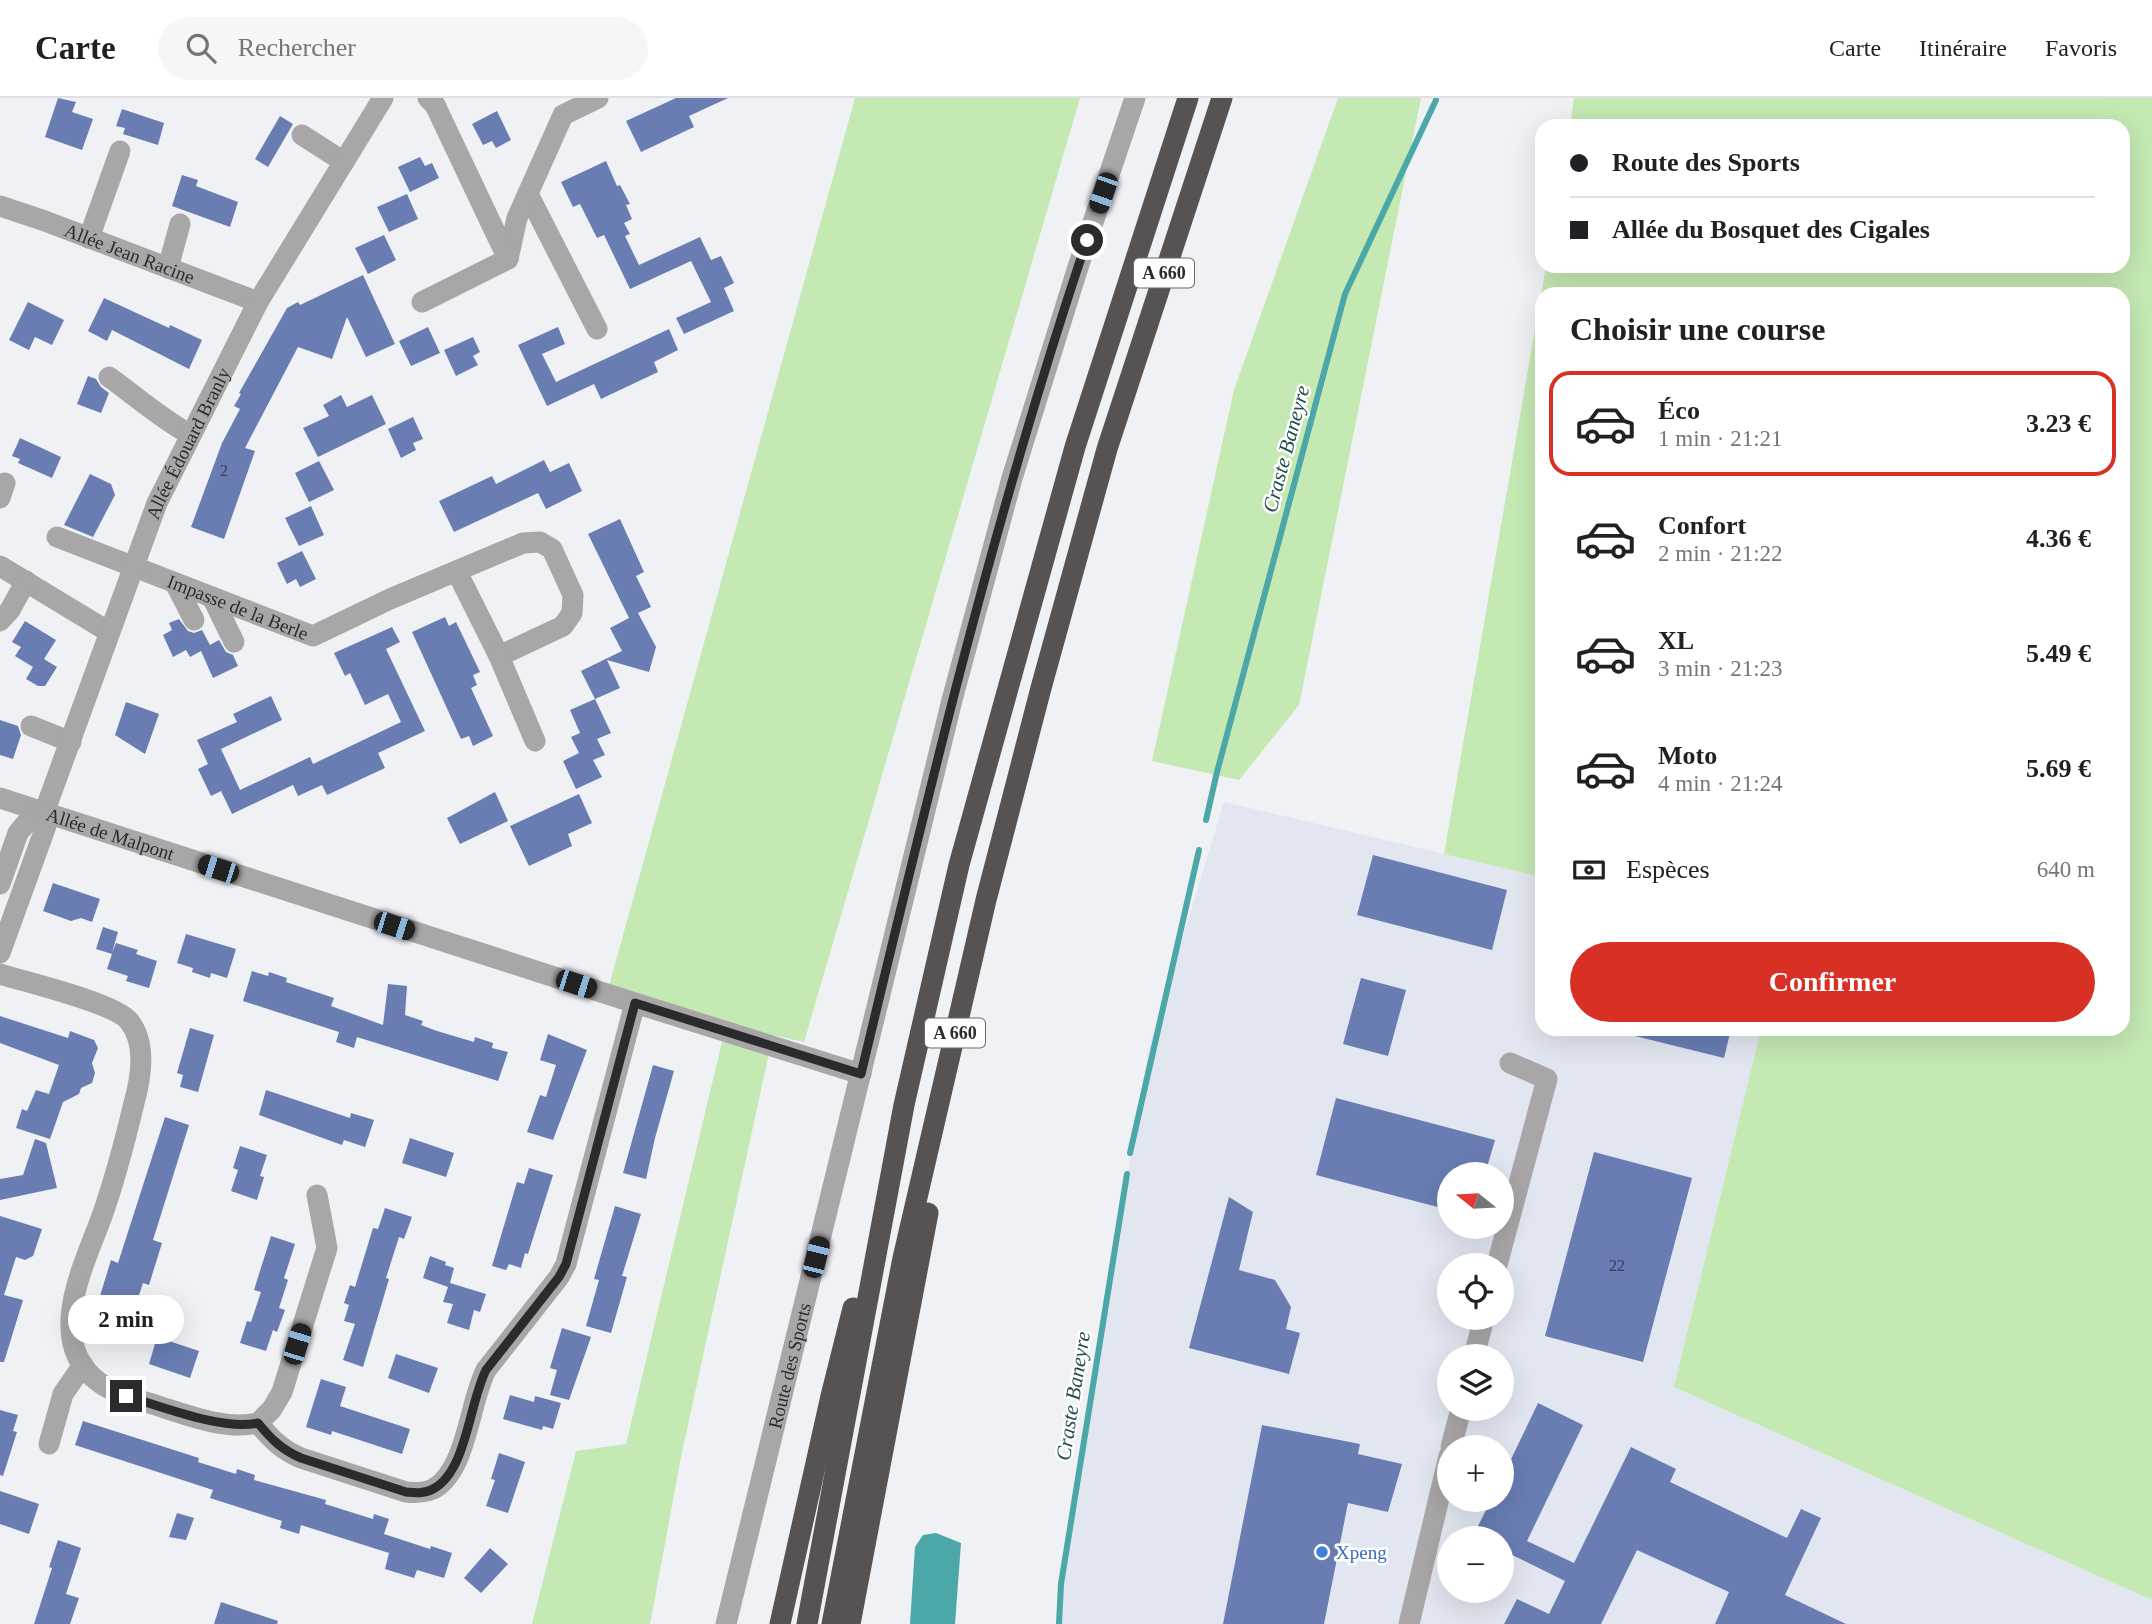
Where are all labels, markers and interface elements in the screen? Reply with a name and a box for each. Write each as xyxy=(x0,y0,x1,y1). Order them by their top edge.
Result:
search box xyxy=(158,17,648,80)
icon: search xyxy=(182,29,220,67)
text: Carte xyxy=(35,30,116,66)
text: Rechercher xyxy=(238,33,356,62)
text: Carte xyxy=(1829,35,1881,61)
text: Itinéraire xyxy=(1919,35,2007,61)
text: Favoris xyxy=(2045,35,2117,61)
text: Route des Sports xyxy=(1612,148,1800,177)
car xyxy=(1087,170,1120,216)
text: Allée du Bosquet des Cigales xyxy=(1612,215,1930,244)
street label: Allée Jean Racine xyxy=(62,219,198,287)
route start xyxy=(1071,224,1103,256)
road number: A 660 xyxy=(1134,258,1194,288)
text: Choisir une course xyxy=(1570,311,1825,347)
street label: Allée Édouard Branly xyxy=(142,363,234,522)
water label: Craste Baneyre xyxy=(1258,383,1314,515)
icon: car xyxy=(1574,392,1637,455)
text: Éco xyxy=(1658,396,1700,425)
text: 3.23 € xyxy=(2026,409,2091,438)
text: 1 min · 21:21 xyxy=(1658,426,1783,451)
house number: 2 xyxy=(220,462,228,479)
icon: car xyxy=(1574,507,1637,570)
text: Confort xyxy=(1658,511,1746,540)
text: 4.36 € xyxy=(2026,524,2091,553)
text: 2 min · 21:22 xyxy=(1658,541,1783,566)
street label: Impasse de la Berle xyxy=(164,570,311,644)
icon: car xyxy=(1574,622,1637,685)
text: XL xyxy=(1658,626,1694,655)
text: 5.49 € xyxy=(2026,639,2091,668)
text: 3 min · 21:23 xyxy=(1658,656,1783,681)
icon: car xyxy=(1574,737,1637,800)
text: Moto xyxy=(1658,741,1717,770)
text: 5.69 € xyxy=(2026,754,2091,783)
text: 4 min · 21:24 xyxy=(1658,771,1783,796)
street label: Allée de Malpont xyxy=(44,803,178,864)
icon: cash xyxy=(1570,851,1608,889)
car xyxy=(195,853,242,885)
text: Espèces xyxy=(1626,855,1710,884)
text: 640 m xyxy=(2037,857,2095,882)
car xyxy=(371,910,418,942)
button: Confirmer xyxy=(1570,942,2095,1022)
car xyxy=(553,968,600,1000)
road number: A 660 xyxy=(925,1018,985,1048)
north arrow xyxy=(1437,1162,1514,1239)
map controls xyxy=(1437,1162,1514,1603)
car xyxy=(801,1234,832,1280)
button: locate xyxy=(1437,1253,1514,1330)
house number: 22 xyxy=(1609,1257,1625,1274)
callout: 2 min xyxy=(68,1294,184,1344)
street label: Route des Sports xyxy=(764,1301,815,1431)
text: 2 min xyxy=(98,1307,154,1332)
car xyxy=(281,1321,314,1367)
water label: Craste Baneyre xyxy=(1051,1330,1095,1462)
button: layers xyxy=(1437,1344,1514,1421)
route end xyxy=(110,1380,142,1412)
button: + xyxy=(1437,1435,1514,1512)
button: − xyxy=(1437,1526,1514,1603)
place label: Xpeng xyxy=(1336,1542,1387,1563)
marker: Xpeng xyxy=(1314,1544,1330,1560)

